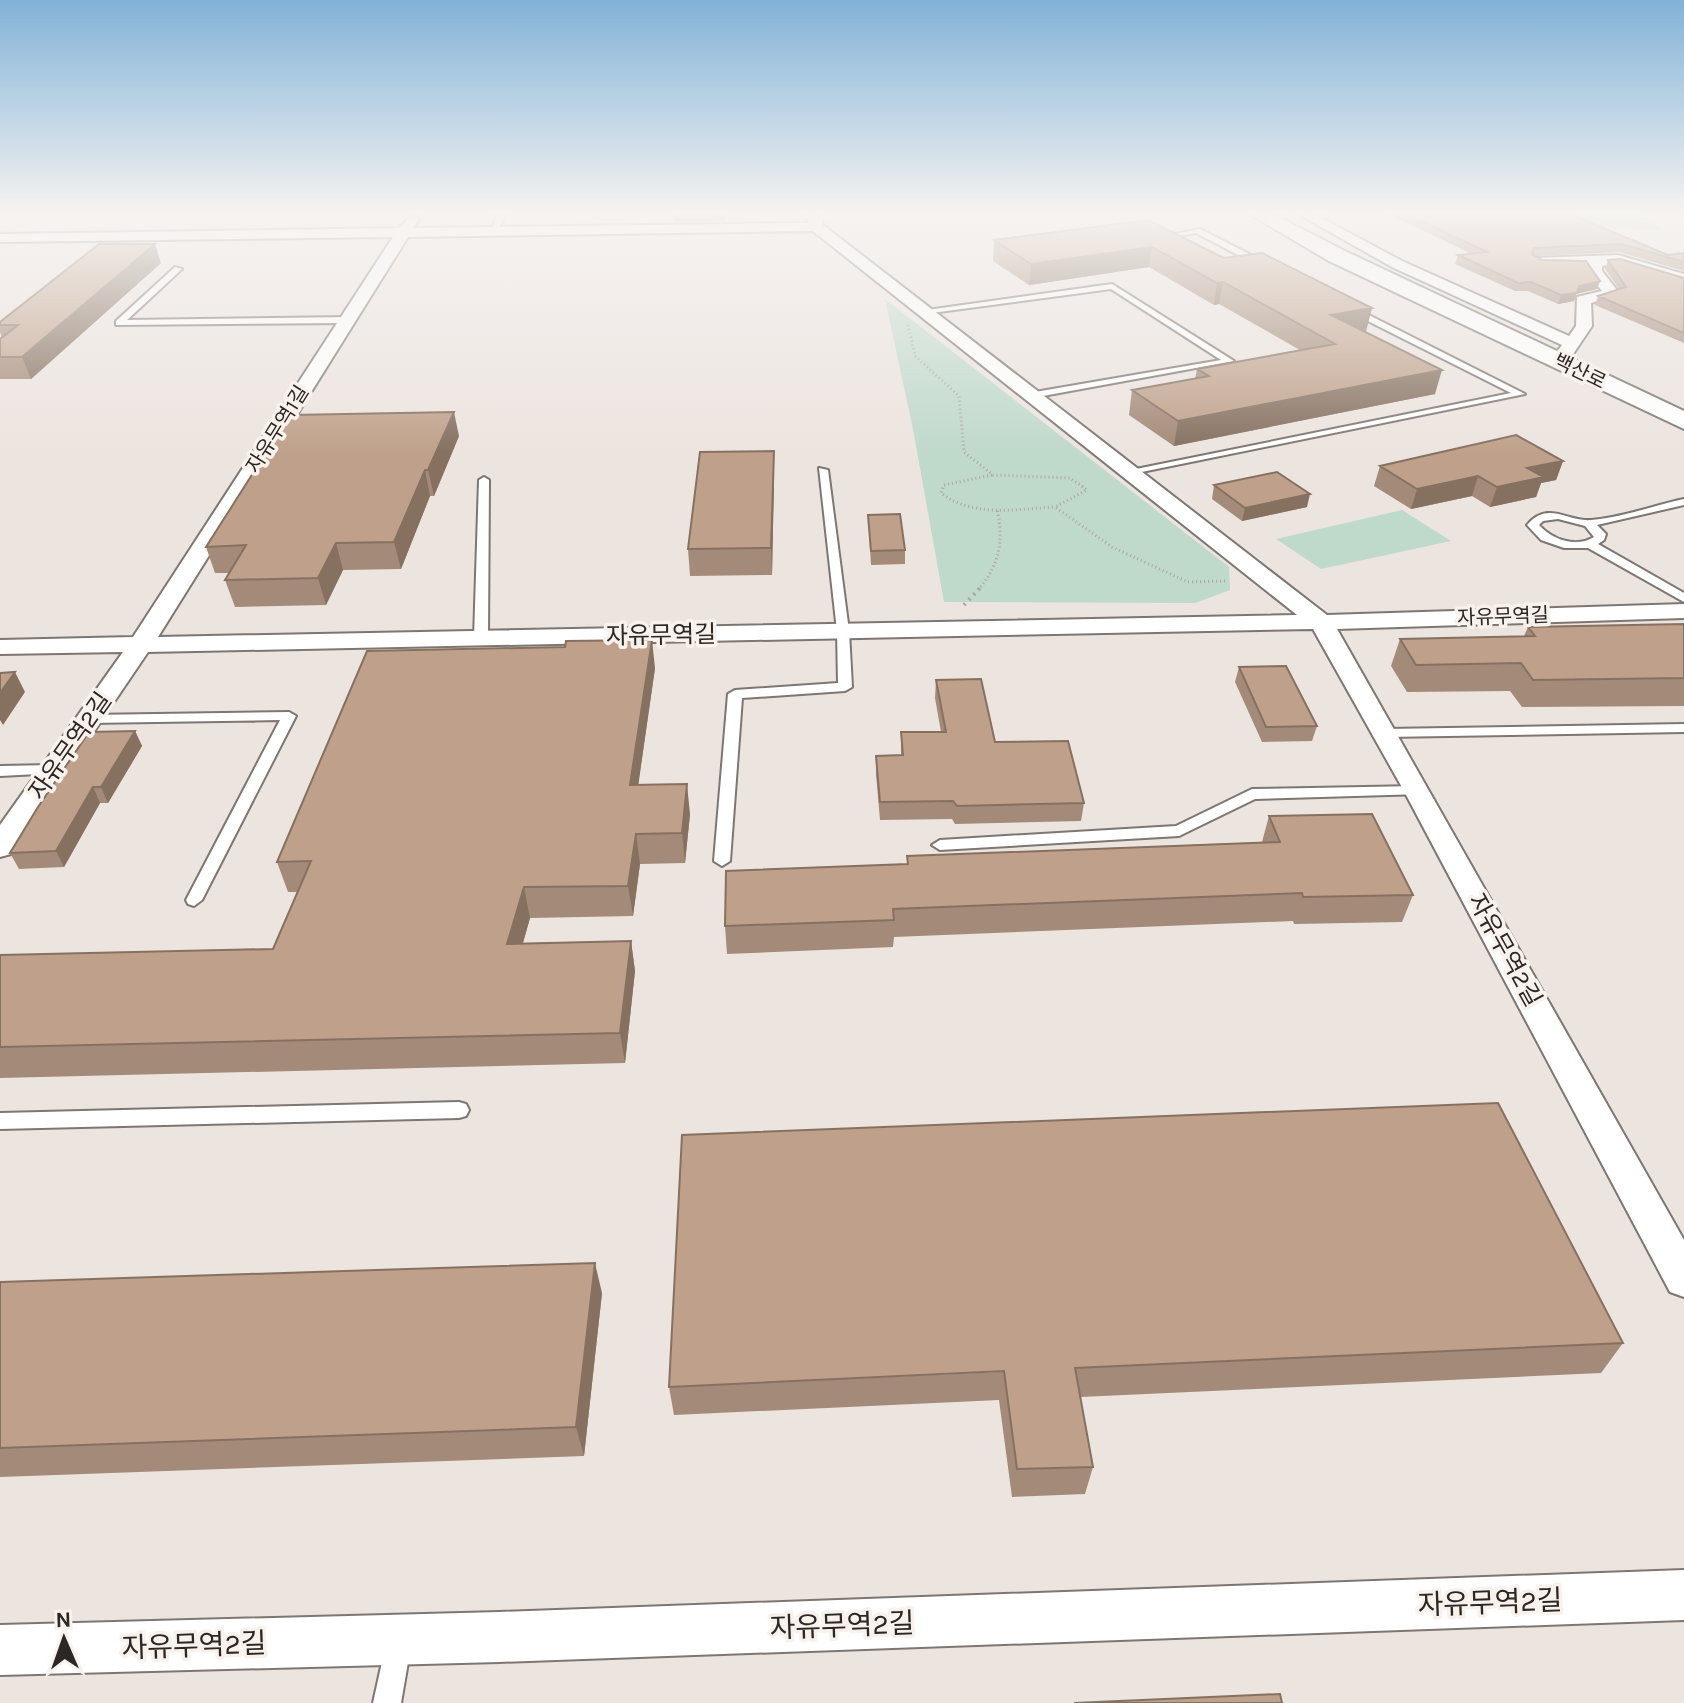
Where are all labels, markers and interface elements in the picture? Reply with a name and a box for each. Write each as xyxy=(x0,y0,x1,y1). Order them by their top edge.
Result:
street label: 백산로 xyxy=(1550,349,1610,394)
street label: 자유무역1길 xyxy=(242,381,313,477)
street label: 자유무역길 xyxy=(1457,603,1549,630)
street label: 자유무역길 xyxy=(606,620,716,650)
street label: 자유무역2길 xyxy=(23,687,117,805)
street label: 자유무역2길 xyxy=(1463,889,1547,1011)
street label: 자유무역2길 xyxy=(1417,1583,1563,1622)
north arrow xyxy=(24,1599,104,1679)
street label: 자유무역2길 xyxy=(769,1606,915,1645)
text: N xyxy=(55,1607,72,1633)
street label: 자유무역2길 xyxy=(121,1626,267,1665)

